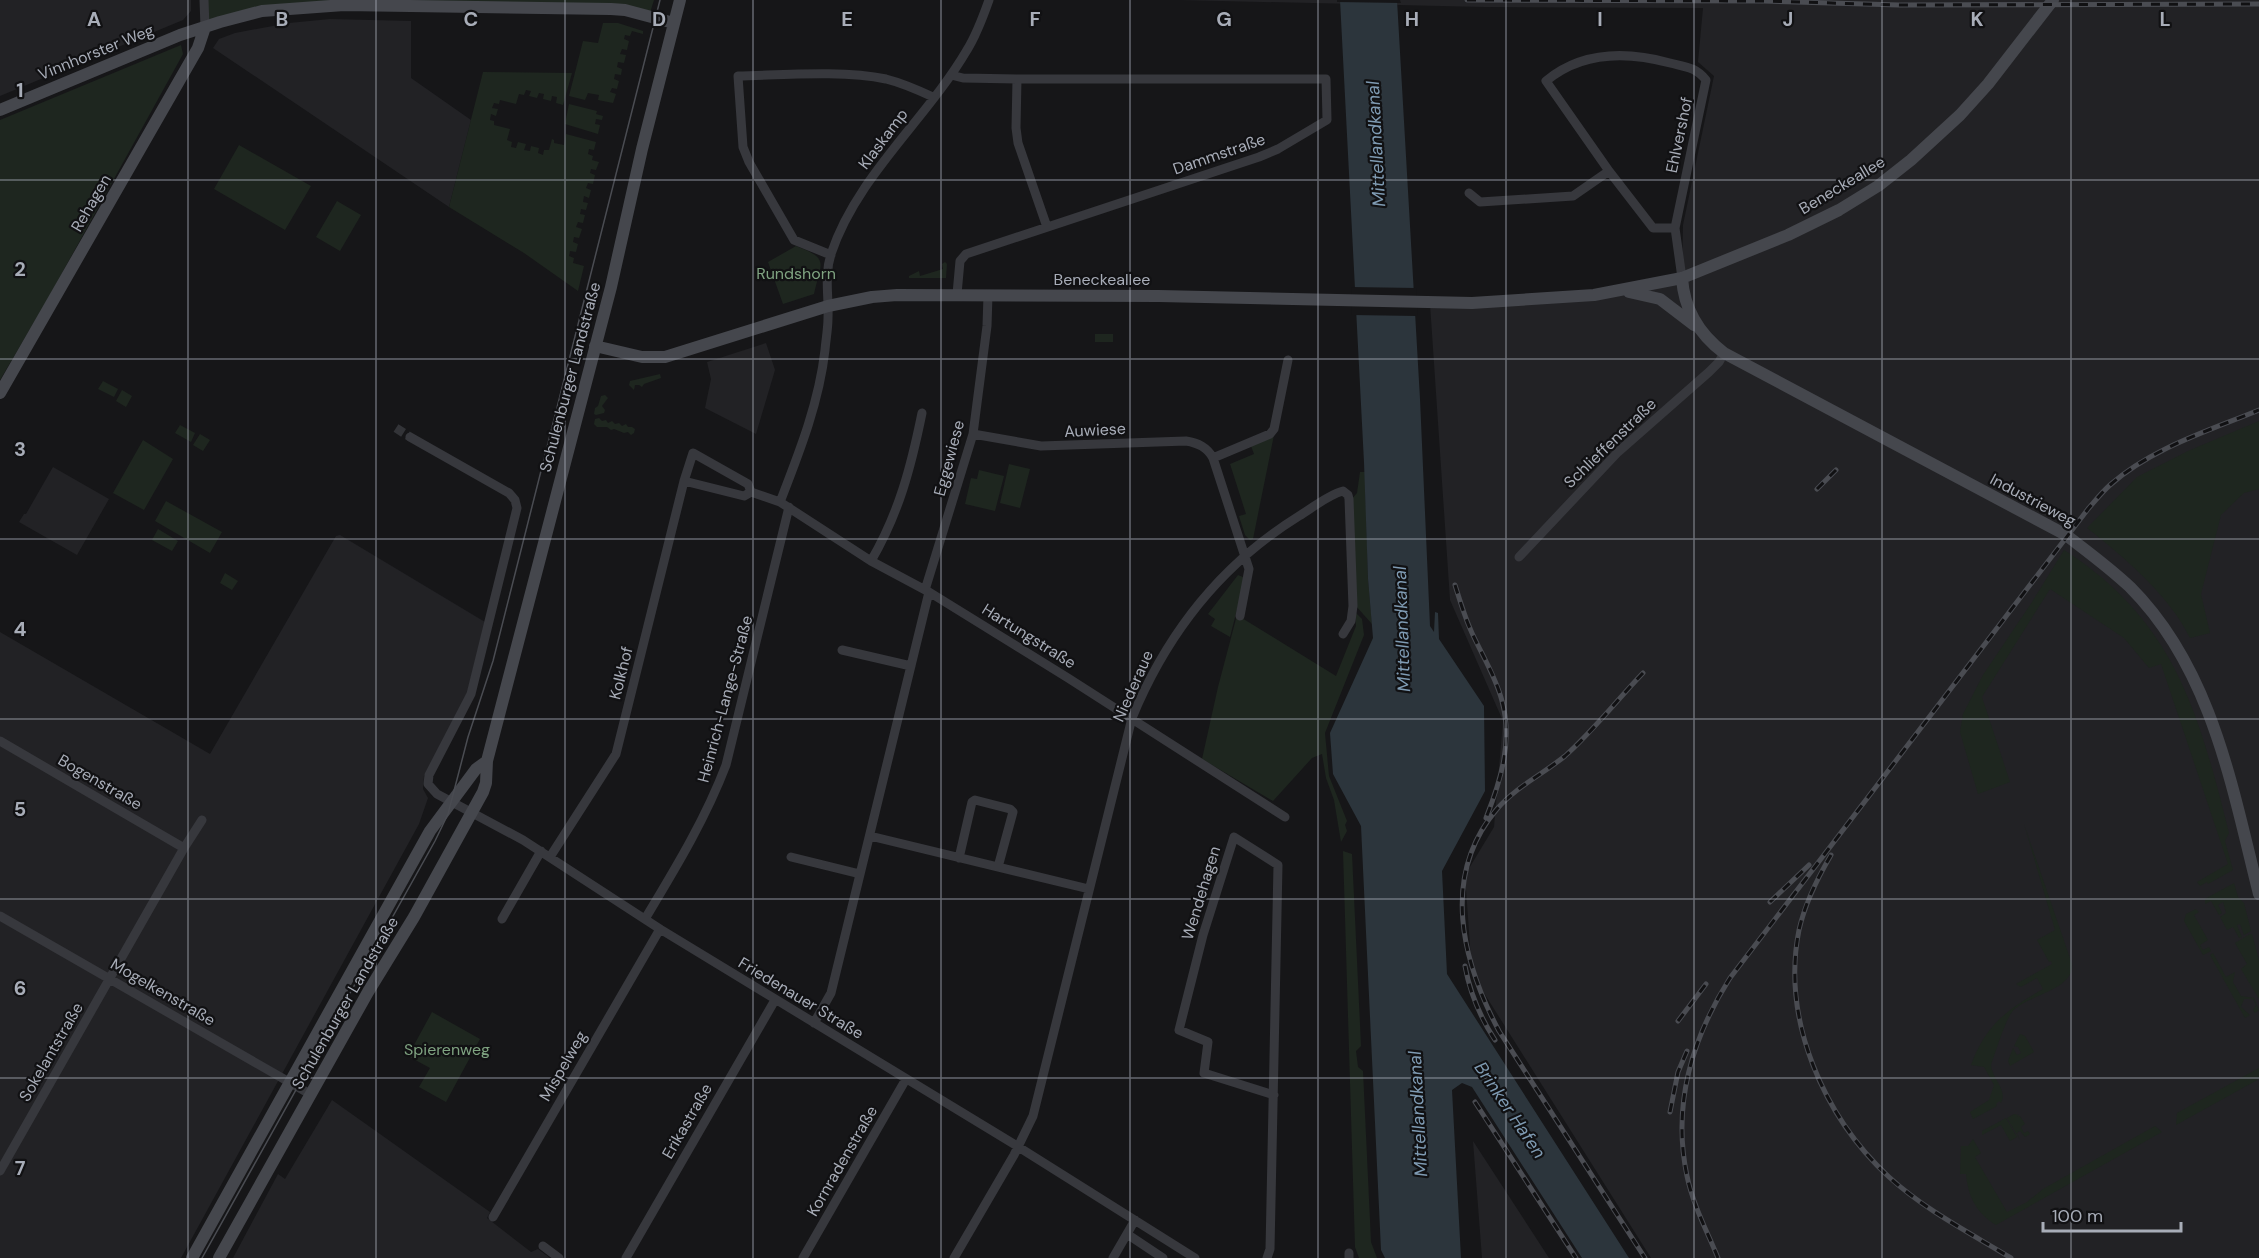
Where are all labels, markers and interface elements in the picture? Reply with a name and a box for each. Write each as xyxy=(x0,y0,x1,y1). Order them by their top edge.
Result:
text: A xyxy=(87,6,101,32)
text: B xyxy=(276,6,288,32)
text: C xyxy=(464,6,478,32)
text: D xyxy=(652,6,666,32)
text: E xyxy=(841,6,853,32)
text: F xyxy=(1029,6,1041,32)
text: G xyxy=(1216,6,1232,32)
text: H xyxy=(1405,6,1419,32)
text: I xyxy=(1597,6,1603,32)
text: J xyxy=(1783,6,1793,32)
text: K xyxy=(1970,6,1984,32)
text: L xyxy=(2159,6,2171,32)
street label: Vinnhorster Weg xyxy=(35,19,157,85)
text: 1 xyxy=(16,77,24,103)
water label: Mittellandkanal xyxy=(1361,80,1391,208)
street label: Ehlvershof xyxy=(1661,95,1697,175)
street label: Klaskamp xyxy=(853,104,913,174)
street label: Dammstraße xyxy=(1170,128,1268,180)
street label: Beneckeallee xyxy=(1795,151,1889,219)
street label: Rehagen xyxy=(66,171,116,235)
text: 2 xyxy=(14,256,26,282)
park label: Rundshorn xyxy=(756,263,836,284)
street label: Beneckeallee xyxy=(1054,269,1150,290)
street label: Schulenburger Landstraße xyxy=(535,280,605,474)
street label: Schlieffenstraße xyxy=(1559,393,1661,493)
street label: Eggewiese xyxy=(929,418,969,498)
street label: Auwiese xyxy=(1064,418,1126,442)
text: 3 xyxy=(14,436,26,462)
street label: Industrieweg xyxy=(1986,469,2080,531)
water label: Mittellandkanal xyxy=(1388,565,1416,692)
street label: Hartungstraße xyxy=(978,599,1080,673)
street label: Heinrich-Lange-Straße xyxy=(693,613,757,785)
text: 4 xyxy=(14,616,27,642)
street label: Kolkhof xyxy=(604,644,638,702)
street label: Niederaue xyxy=(1108,647,1158,725)
street label: Bogenstraße xyxy=(54,749,146,815)
text: 5 xyxy=(14,796,26,822)
street label: Wendehagen xyxy=(1177,844,1225,942)
street label: Schulenburger Landstraße xyxy=(287,913,403,1093)
street label: Friedenauer Straße xyxy=(735,952,867,1044)
street label: Mogelkenstraße xyxy=(107,953,219,1031)
text: 6 xyxy=(14,975,26,1001)
street label: Sokelantstraße xyxy=(14,999,88,1105)
street label: Mispelweg xyxy=(534,1027,592,1105)
park label: Spierenweg xyxy=(404,1039,490,1060)
water label: Mittellandkanal xyxy=(1403,1050,1433,1178)
water label: Brinker Hafen xyxy=(1469,1057,1551,1163)
street label: Erikastraße xyxy=(657,1080,717,1162)
street label: Kornradenstraße xyxy=(802,1102,882,1220)
text: 7 xyxy=(15,1155,26,1181)
scale bar xyxy=(2043,1195,2181,1233)
text: 100 m xyxy=(2052,1204,2103,1228)

